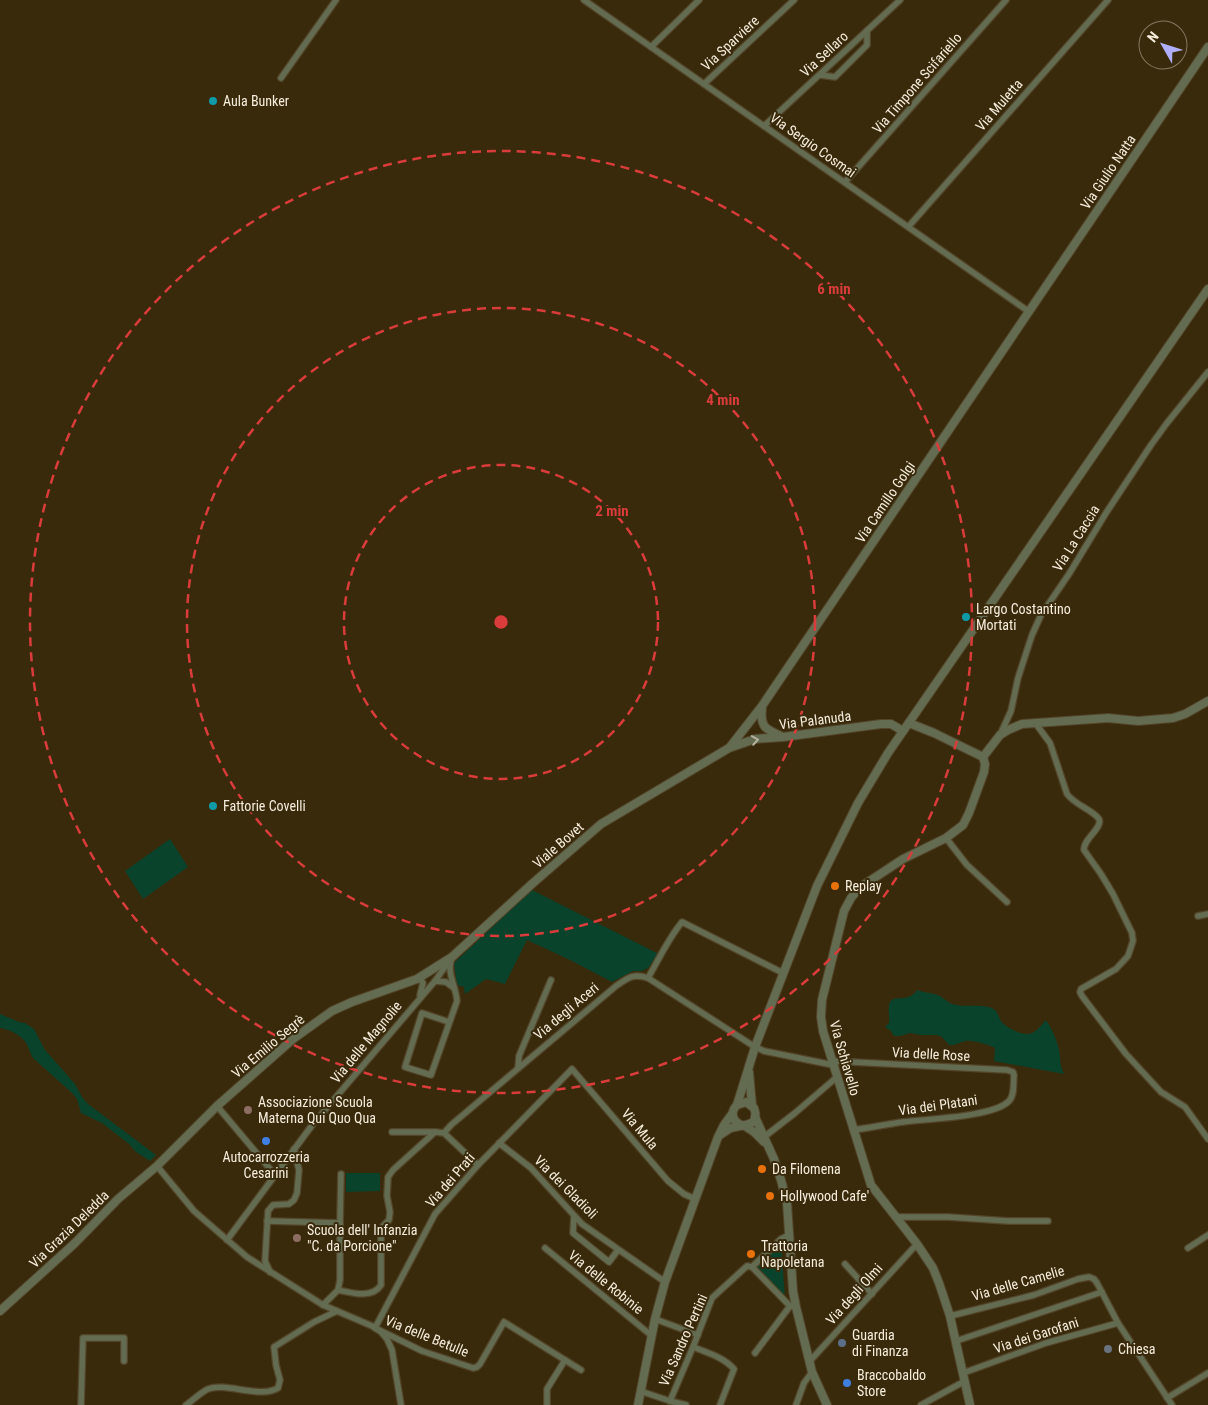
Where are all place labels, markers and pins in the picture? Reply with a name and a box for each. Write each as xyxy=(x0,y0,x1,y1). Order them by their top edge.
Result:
place label: Aula Bunker xyxy=(223,93,289,109)
marker: Aula Bunker xyxy=(207,95,219,107)
place label: Largo Costantino Mortati xyxy=(976,601,1071,633)
marker: Largo Costantino Mortati xyxy=(960,611,972,623)
centre of rings xyxy=(492,613,510,631)
place label: Fattorie Covelli xyxy=(223,798,306,814)
marker: Fattorie Covelli xyxy=(207,800,219,812)
place label: Replay xyxy=(845,878,882,894)
marker: Replay xyxy=(829,880,841,892)
place label: Associazione Scuola Materna Qui Quo Qua xyxy=(258,1094,376,1126)
marker: Associazione Scuola Materna Qui Quo Qua xyxy=(242,1104,254,1116)
marker: Autocarrozzeria Cesarini xyxy=(260,1135,272,1147)
place label: Autocarrozzeria Cesarini xyxy=(222,1149,310,1181)
place label: Da Filomena xyxy=(772,1161,841,1177)
marker: Da Filomena xyxy=(756,1163,768,1175)
place label: Hollywood Cafe' xyxy=(780,1188,869,1204)
marker: Hollywood Cafe' xyxy=(764,1190,776,1202)
place label: Scuola dell' Infanzia "C. da Porcione" xyxy=(307,1222,418,1254)
marker: Scuola dell' Infanzia "C. da Porcione" xyxy=(291,1232,303,1244)
place label: Trattoria Napoletana xyxy=(761,1238,824,1270)
marker: Trattoria Napoletana xyxy=(745,1248,757,1260)
place label: Guardia di Finanza xyxy=(852,1327,908,1359)
marker: Guardia di Finanza xyxy=(836,1337,848,1349)
place label: Chiesa xyxy=(1118,1341,1156,1357)
marker: Chiesa xyxy=(1102,1343,1114,1355)
place label: Braccobaldo Store xyxy=(857,1367,926,1399)
marker: Braccobaldo Store xyxy=(841,1377,853,1389)

